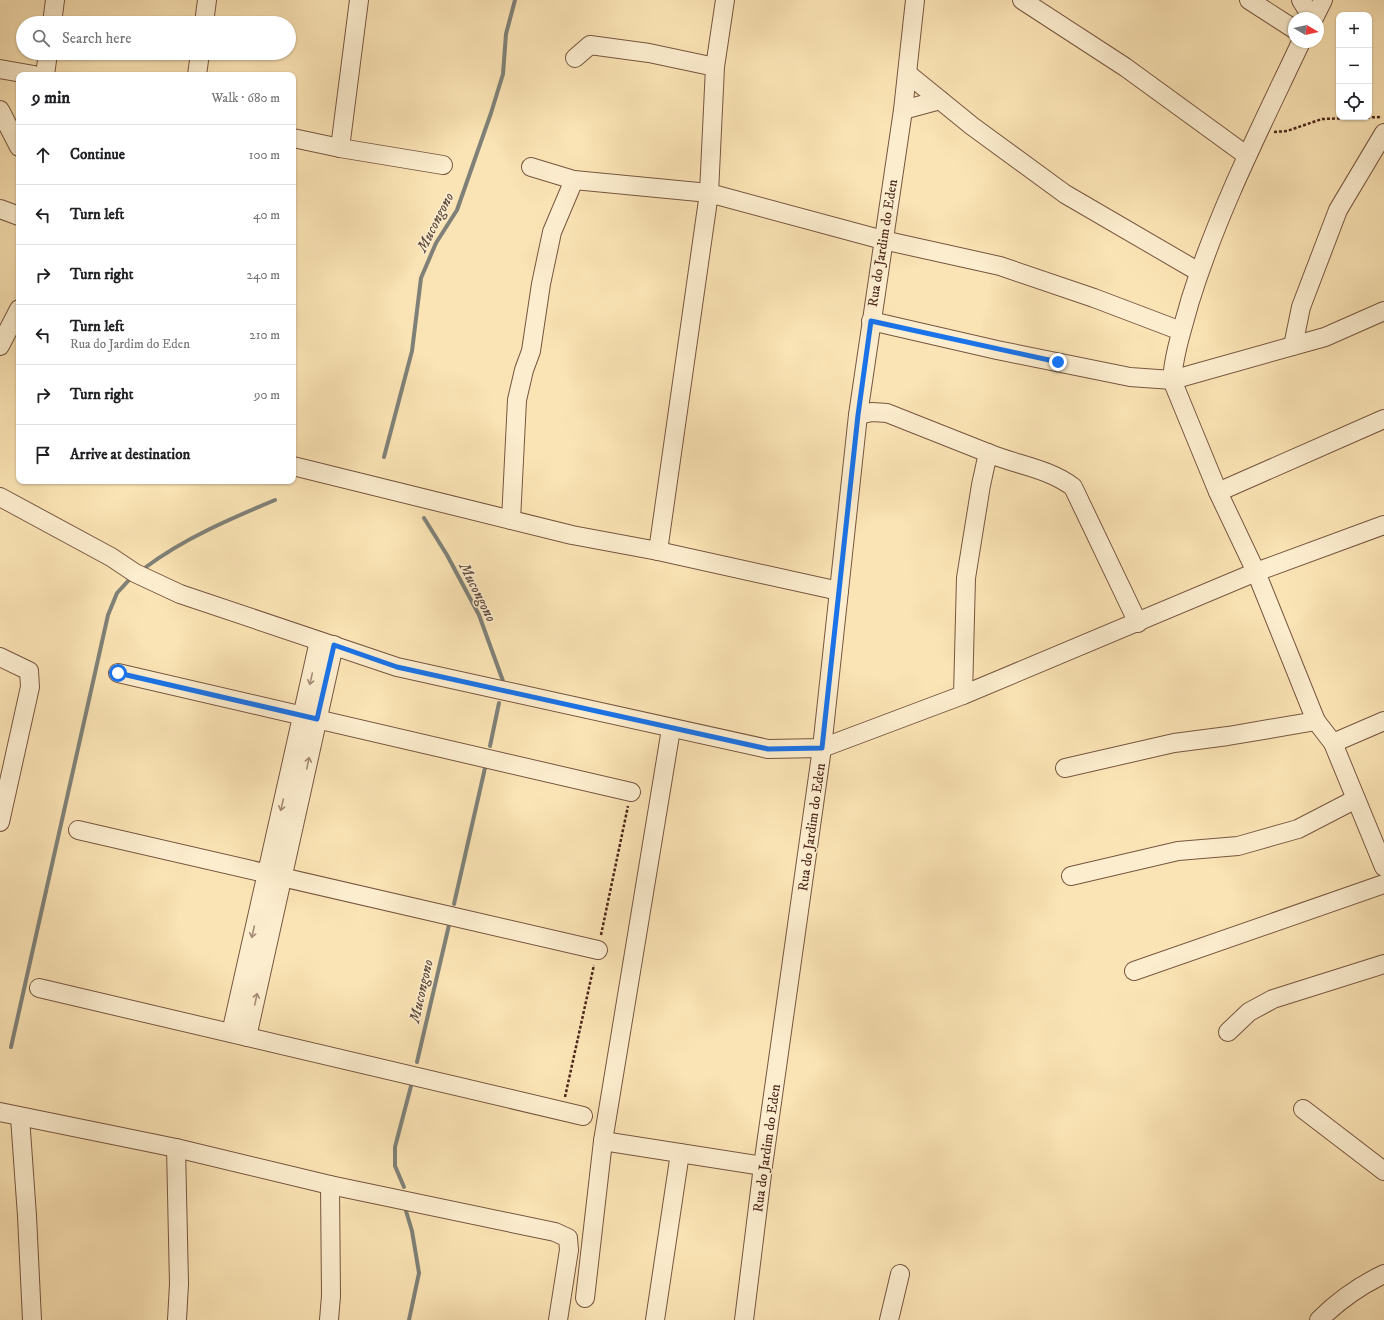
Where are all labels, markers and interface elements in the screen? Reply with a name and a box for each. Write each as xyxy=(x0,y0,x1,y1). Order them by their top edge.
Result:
north arrow xyxy=(1288,12,1324,48)
map controls xyxy=(1336,12,1372,120)
button: + xyxy=(1336,12,1372,48)
search box xyxy=(16,16,296,60)
icon: search xyxy=(30,27,52,49)
text: Search here xyxy=(62,29,131,48)
button: − xyxy=(1336,48,1372,84)
button: locate xyxy=(1336,84,1372,120)
text: 9 min xyxy=(32,87,70,109)
text: Walk · 680 m xyxy=(211,90,280,106)
icon: ahead xyxy=(32,144,54,166)
text: Continue xyxy=(70,145,125,164)
text: 100 m xyxy=(249,147,280,163)
street label: Rua do Jardim do Eden xyxy=(864,177,902,308)
water label: Mucongono xyxy=(412,189,459,256)
icon: left xyxy=(32,204,54,226)
text: Turn left xyxy=(70,205,124,224)
text: 40 m xyxy=(253,207,280,223)
icon: right xyxy=(32,264,54,286)
text: Turn right xyxy=(70,265,133,284)
text: 240 m xyxy=(247,267,280,283)
text: Turn left xyxy=(70,317,124,336)
icon: left xyxy=(32,324,54,346)
text: 210 m xyxy=(249,327,280,343)
text: Rua do Jardim do Eden xyxy=(70,336,190,352)
route end xyxy=(1049,353,1067,371)
icon: right xyxy=(32,384,54,406)
text: Turn right xyxy=(70,385,133,404)
text: 90 m xyxy=(254,387,280,403)
icon: arrive xyxy=(32,444,54,466)
text: Arrive at destination xyxy=(70,445,190,464)
water label: Mucongono xyxy=(454,558,501,626)
route start xyxy=(109,664,127,682)
one-way arrow xyxy=(306,672,314,685)
one-way arrow xyxy=(304,757,312,770)
street label: Rua do Jardim do Eden xyxy=(794,761,830,892)
one-way arrow xyxy=(277,799,285,812)
one-way arrow xyxy=(249,925,257,938)
water label: Mucongono xyxy=(405,957,438,1026)
one-way arrow xyxy=(252,993,260,1006)
street label: Rua do Jardim do Eden xyxy=(749,1082,785,1213)

